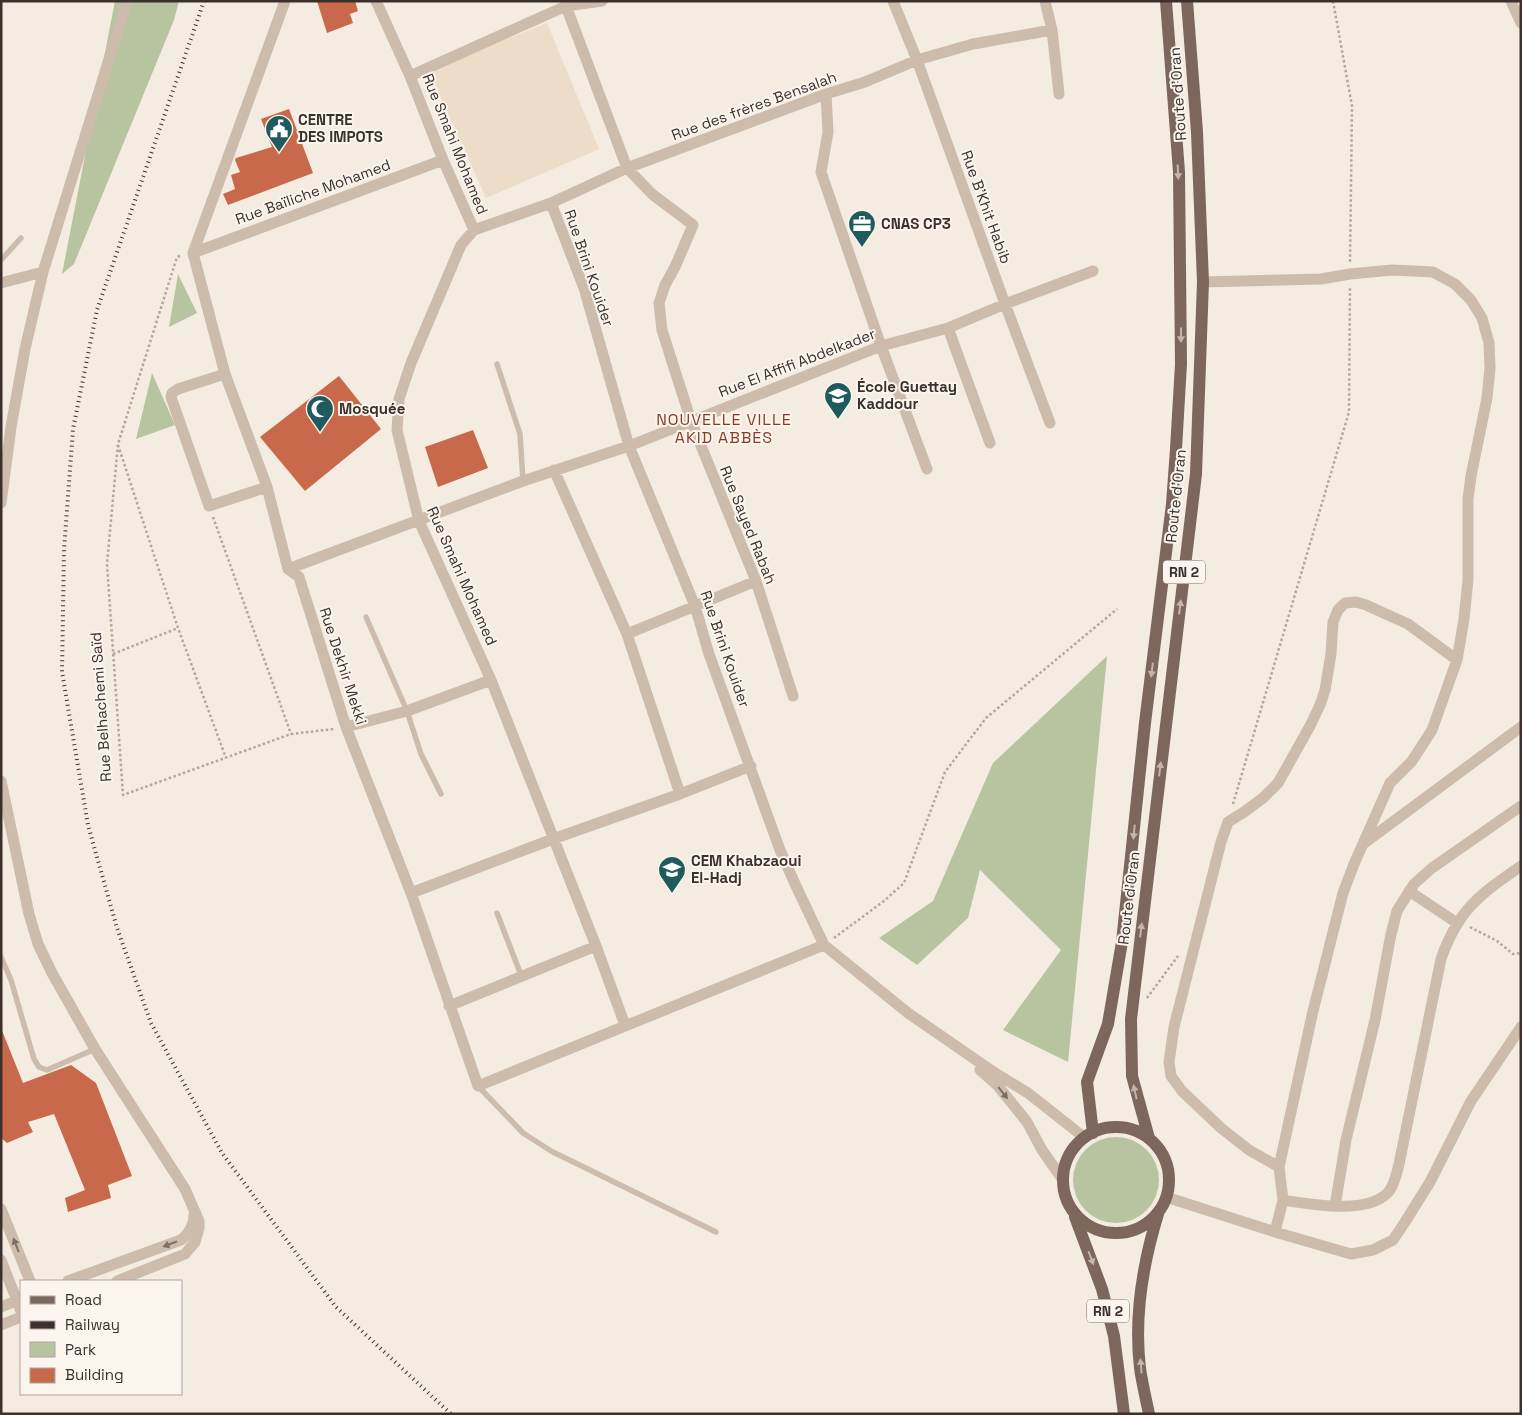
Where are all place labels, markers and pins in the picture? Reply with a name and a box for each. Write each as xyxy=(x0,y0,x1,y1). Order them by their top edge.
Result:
place label: CENTRE DES IMPOTS xyxy=(298,110,383,146)
public building icon: CENTRE DES IMPOTS xyxy=(264,114,294,153)
office icon: CNAS CP3 xyxy=(847,209,877,248)
place label: CNAS CP3 xyxy=(881,214,951,233)
place label: École Guettay Kaddour xyxy=(857,377,957,413)
school or university icon: École Guettay Kaddour xyxy=(823,381,853,420)
mosque icon: Mosquée xyxy=(305,394,335,433)
place label: Mosquée xyxy=(339,399,406,418)
place label: CEM Khabzaoui El-Hadj xyxy=(691,851,801,887)
school or university icon: CEM Khabzaoui El-Hadj xyxy=(657,855,687,894)

